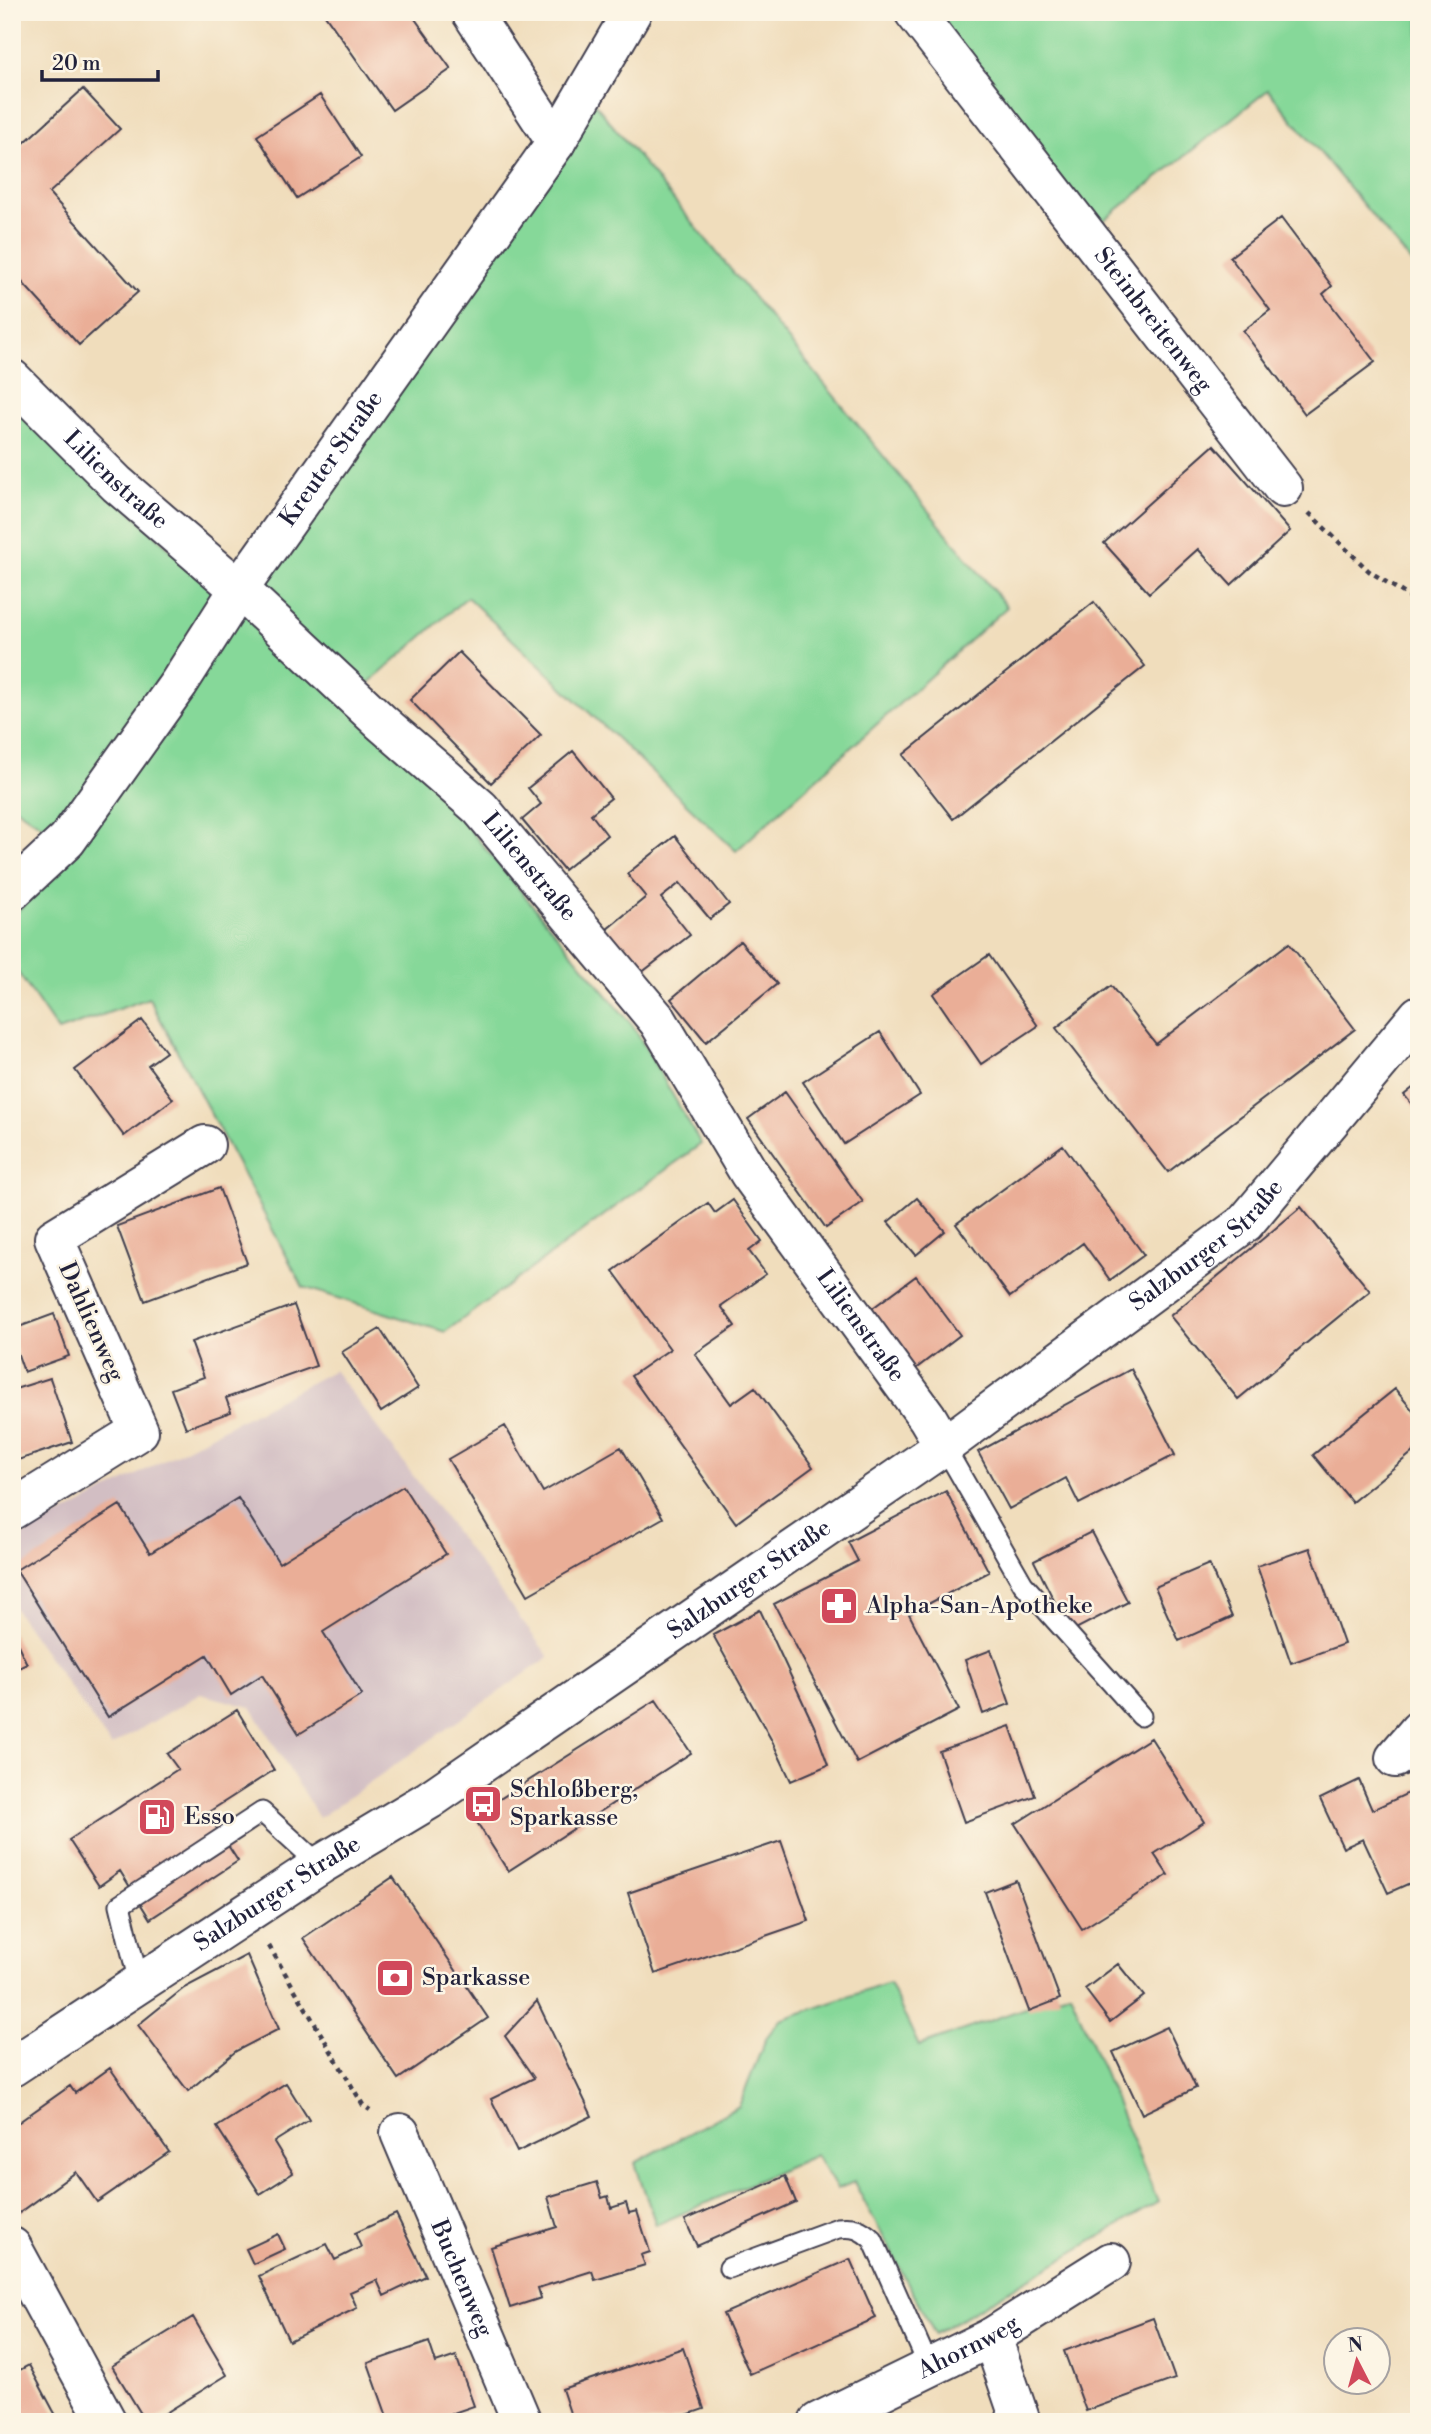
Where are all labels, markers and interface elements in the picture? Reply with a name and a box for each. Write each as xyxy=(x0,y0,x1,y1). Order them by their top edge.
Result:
scale bar xyxy=(42,38,158,82)
text: 20 m xyxy=(52,51,101,77)
street label: Steinbreitenweg xyxy=(1087,242,1219,399)
street label: Kreuter Straße xyxy=(273,385,390,533)
street label: Lilienstraße xyxy=(57,424,174,536)
street label: Lilienstraße xyxy=(475,807,583,927)
street label: Salzburger Straße xyxy=(1124,1173,1290,1318)
street label: Dahlienweg xyxy=(51,1258,131,1387)
street label: Lilienstraße xyxy=(809,1263,912,1388)
street label: Salzburger Straße xyxy=(662,1513,837,1647)
pharmacy icon: Alpha-San-Apotheke xyxy=(818,1585,860,1627)
place label: Alpha-San-Apotheke xyxy=(865,1591,1093,1621)
place label: Schloßberg, Sparkasse xyxy=(510,1775,638,1833)
bus stop icon: Schloßberg, Sparkasse xyxy=(462,1783,504,1825)
fuel station icon: Esso xyxy=(136,1796,178,1838)
place label: Esso xyxy=(184,1802,235,1832)
street label: Salzburger Straße xyxy=(189,1829,366,1958)
bank icon: Sparkasse xyxy=(374,1957,416,1999)
place label: Sparkasse xyxy=(422,1963,530,1993)
street label: Buchenweg xyxy=(423,2215,500,2342)
street label: Ahornweg xyxy=(912,2308,1025,2386)
north arrow xyxy=(1322,2326,1392,2396)
text: N xyxy=(1347,2332,1364,2358)

